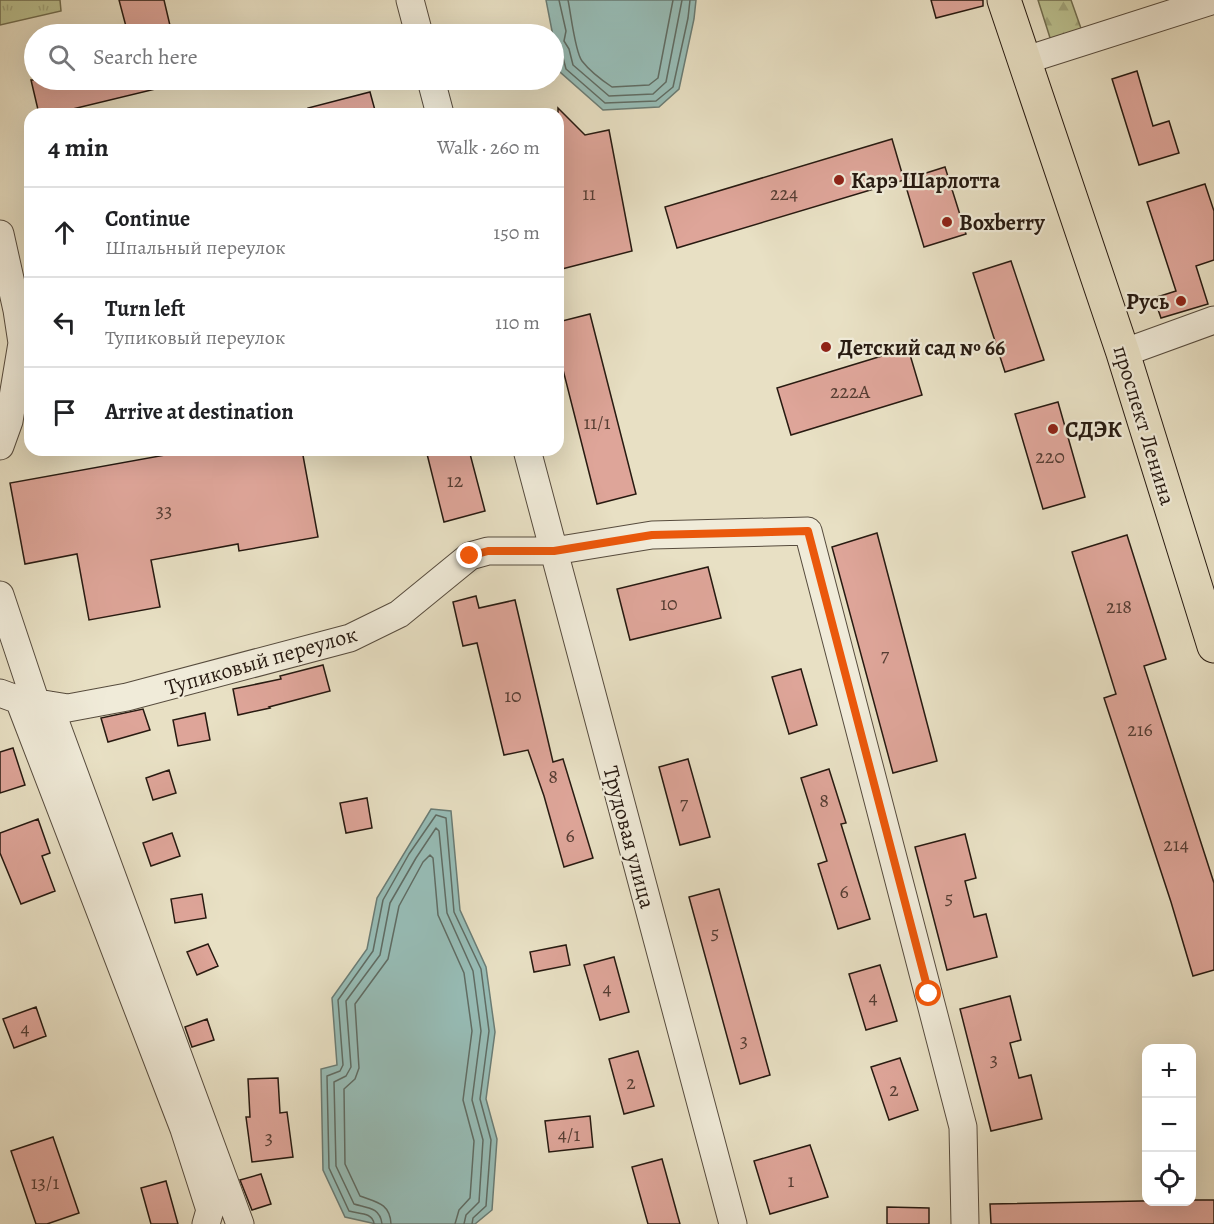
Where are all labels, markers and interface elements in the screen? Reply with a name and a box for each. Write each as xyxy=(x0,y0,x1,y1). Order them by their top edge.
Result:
search box xyxy=(24,24,564,90)
icon: search xyxy=(45,41,78,74)
text: Search here xyxy=(93,42,198,72)
text: 4 min xyxy=(48,130,109,165)
text: Walk · 260 m xyxy=(437,134,540,161)
place label: Карэ Шарлотта xyxy=(851,166,1001,196)
marker: Карэ Шарлотта xyxy=(832,173,846,187)
house number: 11 xyxy=(582,180,596,207)
house number: 224 xyxy=(770,180,798,207)
text: Continue xyxy=(105,204,190,234)
place label: Boxberry xyxy=(959,208,1045,238)
marker: Boxberry xyxy=(940,215,954,229)
icon: ahead xyxy=(48,216,81,249)
text: 150 m xyxy=(493,219,540,246)
text: Шпальный переулок xyxy=(105,234,286,261)
place label: Русь xyxy=(1126,287,1169,317)
text: Turn left xyxy=(105,294,185,324)
marker: Русь xyxy=(1174,294,1188,308)
icon: left xyxy=(48,306,81,339)
text: 110 m xyxy=(495,309,540,336)
text: Тупиковый переулок xyxy=(105,324,285,351)
place label: Детский сад № 66 xyxy=(838,333,1005,363)
marker: Детский сад № 66 xyxy=(819,340,833,354)
street label: проспект Ленина xyxy=(1106,342,1183,510)
house number: 222А xyxy=(830,378,870,405)
icon: arrive xyxy=(48,396,81,429)
text: Arrive at destination xyxy=(105,397,294,427)
house number: 11/1 xyxy=(583,409,611,436)
place label: СДЭК xyxy=(1065,415,1122,445)
marker: СДЭК xyxy=(1046,422,1060,436)
house number: 220 xyxy=(1035,443,1065,470)
house number: 12 xyxy=(447,467,464,494)
house number: 33 xyxy=(156,497,172,524)
route end xyxy=(456,542,482,568)
house number: 10 xyxy=(660,590,678,617)
house number: 218 xyxy=(1106,593,1132,620)
street label: Тупиковый переулок xyxy=(162,619,361,703)
house number: 7 xyxy=(881,641,890,668)
house number: 10 xyxy=(504,682,522,709)
house number: 216 xyxy=(1127,716,1153,743)
house number: 8 xyxy=(548,763,558,790)
street label: Трудовая улица xyxy=(596,763,663,913)
house number: 8 xyxy=(819,787,829,814)
house number: 7 xyxy=(680,789,689,816)
house number: 6 xyxy=(565,822,575,849)
house number: 214 xyxy=(1163,831,1189,858)
house number: 6 xyxy=(839,878,849,905)
house number: 5 xyxy=(945,884,953,911)
house number: 5 xyxy=(711,919,719,946)
house number: 4 xyxy=(602,975,612,1002)
route start xyxy=(915,980,941,1006)
house number: 4 xyxy=(868,984,878,1011)
house number: 4 xyxy=(20,1015,30,1042)
house number: 3 xyxy=(740,1027,748,1054)
map controls xyxy=(1142,1044,1196,1206)
button: + xyxy=(1142,1044,1196,1098)
house number: 3 xyxy=(990,1046,998,1073)
house number: 2 xyxy=(626,1069,636,1096)
house number: 2 xyxy=(889,1076,899,1103)
button: − xyxy=(1142,1098,1196,1152)
house number: 4/1 xyxy=(558,1121,580,1148)
house number: 3 xyxy=(265,1124,273,1151)
button: locate xyxy=(1142,1152,1196,1206)
house number: 1 xyxy=(788,1167,795,1194)
house number: 13/1 xyxy=(31,1169,59,1196)

